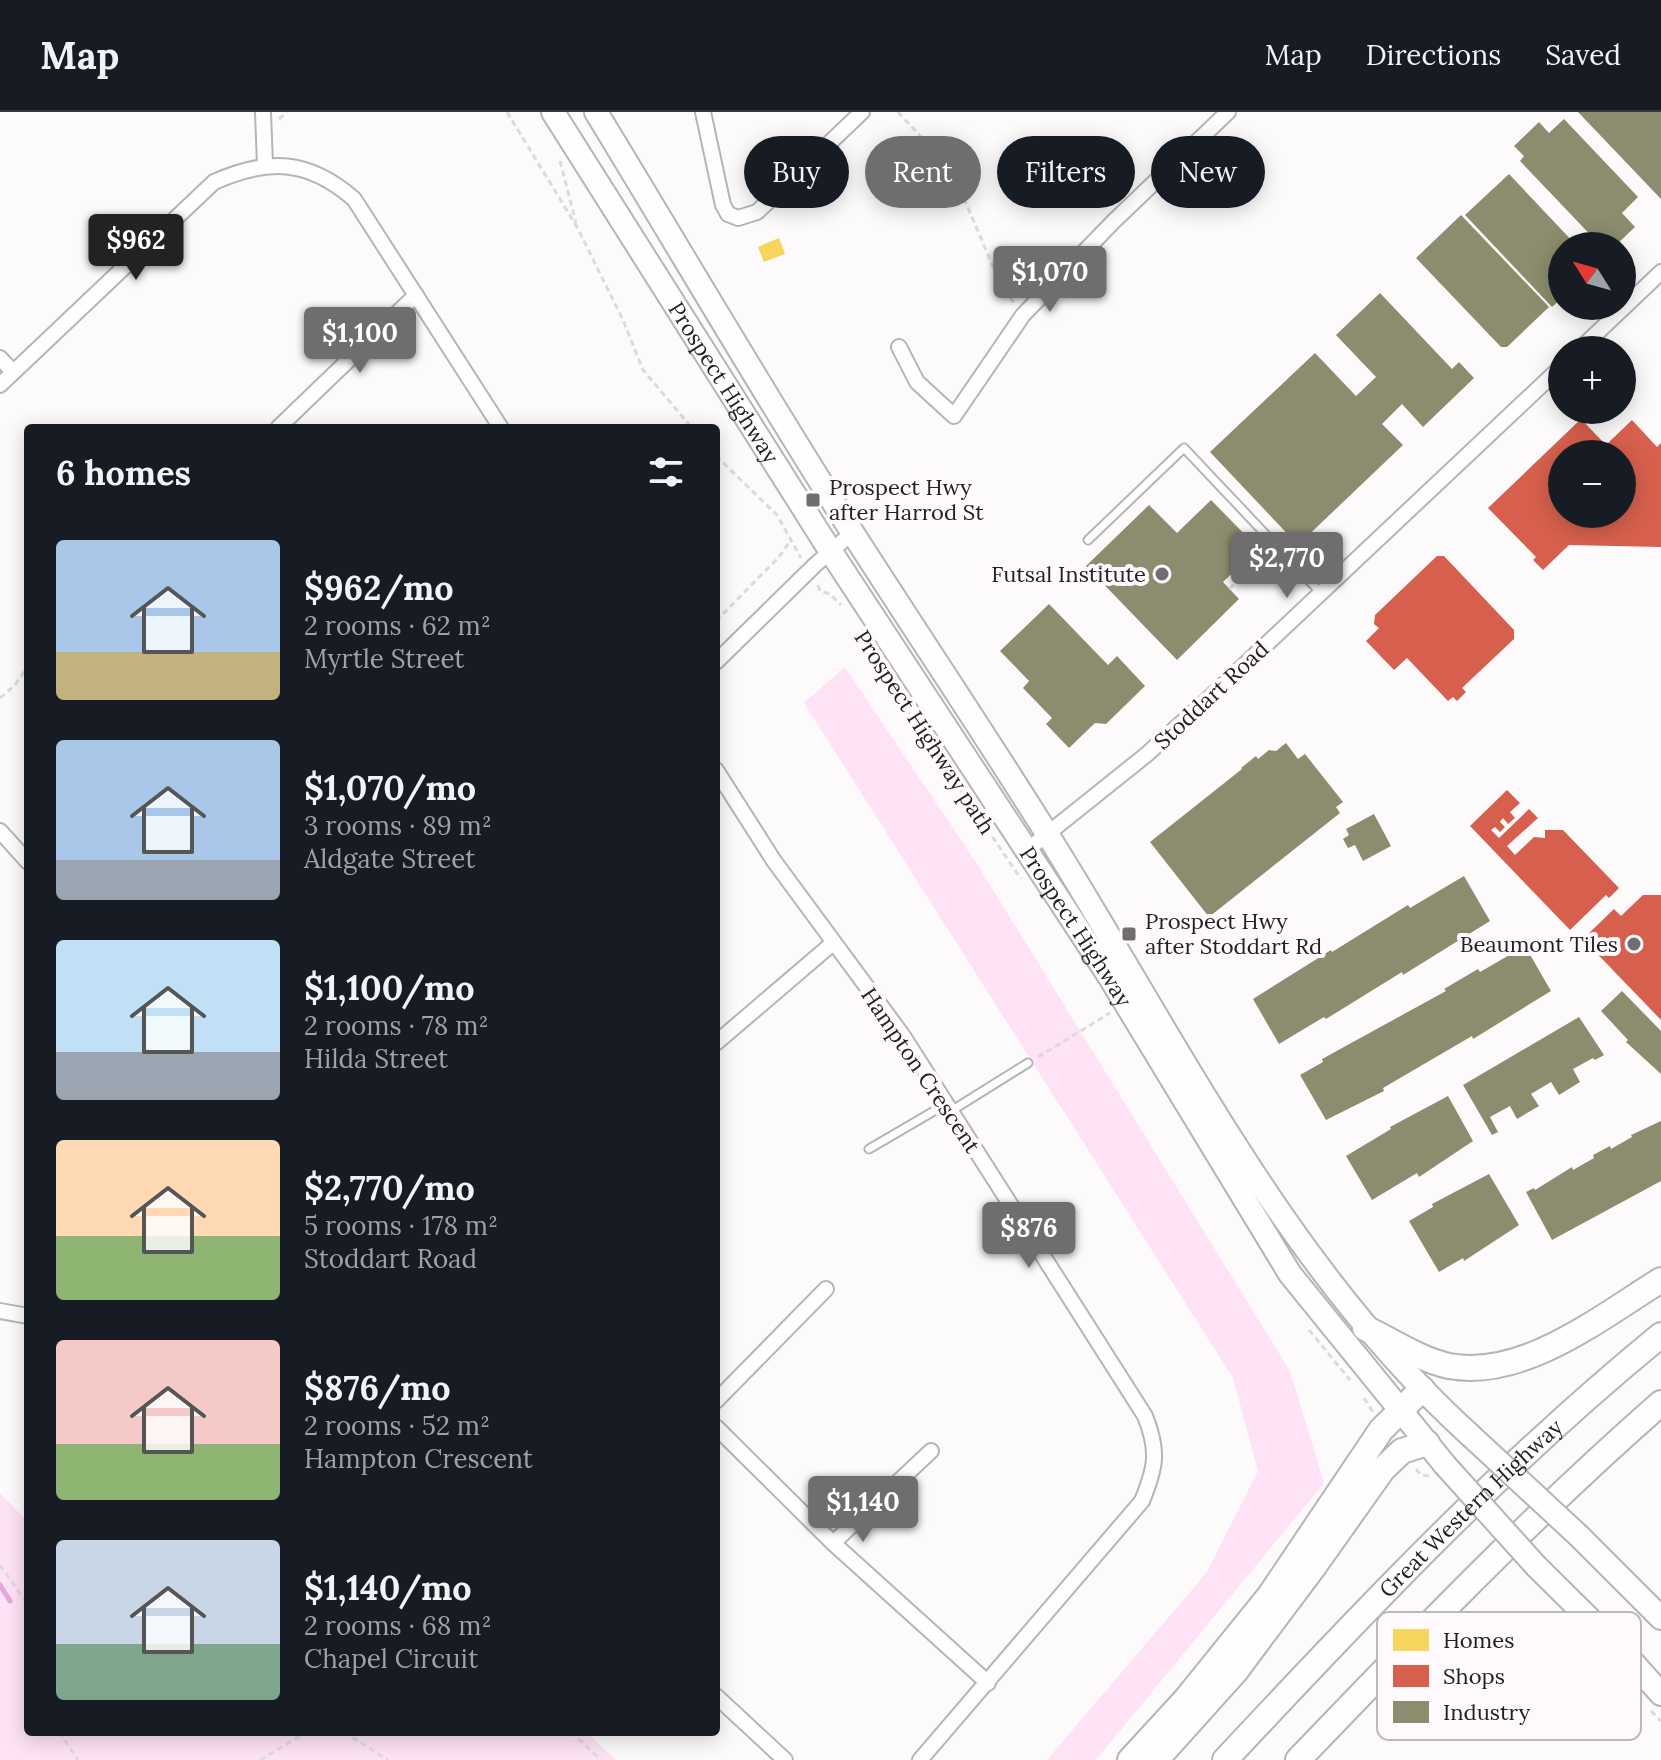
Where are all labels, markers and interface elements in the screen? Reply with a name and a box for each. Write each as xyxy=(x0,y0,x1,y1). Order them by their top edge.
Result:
text: Map xyxy=(40,31,119,79)
text: Map xyxy=(1265,37,1322,73)
text: Directions xyxy=(1366,37,1501,73)
text: Saved xyxy=(1545,37,1621,73)
chip: Buy xyxy=(744,136,849,208)
chip: Rent xyxy=(865,136,981,208)
chip: Filters xyxy=(997,136,1135,208)
chip: New xyxy=(1151,136,1265,208)
pin: $962 xyxy=(89,214,183,282)
text: $962 xyxy=(106,223,166,256)
north arrow xyxy=(1548,232,1636,320)
map controls xyxy=(1548,232,1636,528)
pin: $1,070 xyxy=(985,246,1115,314)
text: $1,070 xyxy=(1011,255,1089,288)
street label: Prospect Highway xyxy=(662,296,786,469)
pin: $1,100 xyxy=(295,307,425,375)
text: $1,100 xyxy=(322,316,398,349)
button: + xyxy=(1548,336,1636,424)
button: − xyxy=(1548,440,1636,528)
icon: filters xyxy=(644,450,688,494)
text: 6 homes xyxy=(56,451,191,494)
place label: Prospect Hwy after Harrod St xyxy=(829,473,984,526)
marker: Prospect Hwy after Harrod St xyxy=(804,491,822,509)
pin: $2,770 xyxy=(1222,532,1352,600)
text: $2,770 xyxy=(1249,541,1325,574)
place label: Futsal Institute xyxy=(991,560,1146,588)
marker: Futsal Institute xyxy=(1153,565,1171,583)
text: $962/mo xyxy=(304,566,454,609)
icon: home xyxy=(120,572,216,668)
text: 2 rooms · 62 m² xyxy=(304,609,491,642)
street label: Prospect Highway path xyxy=(849,625,1001,839)
street label: Stoddart Road xyxy=(1148,635,1274,755)
text: Myrtle Street xyxy=(304,642,464,675)
text: $1,070/mo xyxy=(304,766,476,809)
icon: home xyxy=(120,772,216,868)
text: 3 rooms · 89 m² xyxy=(304,809,492,842)
street label: Prospect Highway xyxy=(1014,841,1139,1012)
text: Aldgate Street xyxy=(304,842,475,875)
place label: Prospect Hwy after Stoddart Rd xyxy=(1145,907,1322,960)
marker: Prospect Hwy after Stoddart Rd xyxy=(1120,925,1138,943)
place label: Beaumont Tiles xyxy=(1460,930,1618,958)
marker: Beaumont Tiles xyxy=(1625,935,1643,953)
text: $1,100/mo xyxy=(304,966,474,1009)
icon: home xyxy=(120,972,216,1068)
street label: Hampton Crescent xyxy=(855,982,987,1159)
text: 2 rooms · 78 m² xyxy=(304,1009,488,1042)
text: Hilda Street xyxy=(304,1042,448,1075)
text: $2,770/mo xyxy=(304,1166,475,1209)
icon: home xyxy=(120,1172,216,1268)
pin: $876 xyxy=(982,1202,1076,1270)
text: 5 rooms · 178 m² xyxy=(304,1209,498,1242)
text: $876 xyxy=(1000,1211,1058,1244)
text: Stoddart Road xyxy=(304,1242,477,1275)
text: $876/mo xyxy=(304,1366,451,1409)
icon: home xyxy=(120,1372,216,1468)
text: 2 rooms · 52 m² xyxy=(304,1409,490,1442)
street label: Great Western Highway xyxy=(1373,1412,1569,1603)
text: Hampton Crescent xyxy=(304,1442,533,1475)
pin: $1,140 xyxy=(798,1476,928,1544)
text: $1,140 xyxy=(826,1485,900,1518)
text: $1,140/mo xyxy=(304,1566,471,1609)
icon: home xyxy=(120,1572,216,1668)
text: 2 rooms · 68 m² xyxy=(304,1609,492,1642)
legend xyxy=(1377,1612,1641,1740)
text: Homes xyxy=(1443,1626,1514,1654)
text: Chapel Circuit xyxy=(304,1642,478,1675)
text: Shops xyxy=(1443,1662,1505,1690)
text: Industry xyxy=(1443,1698,1530,1726)

